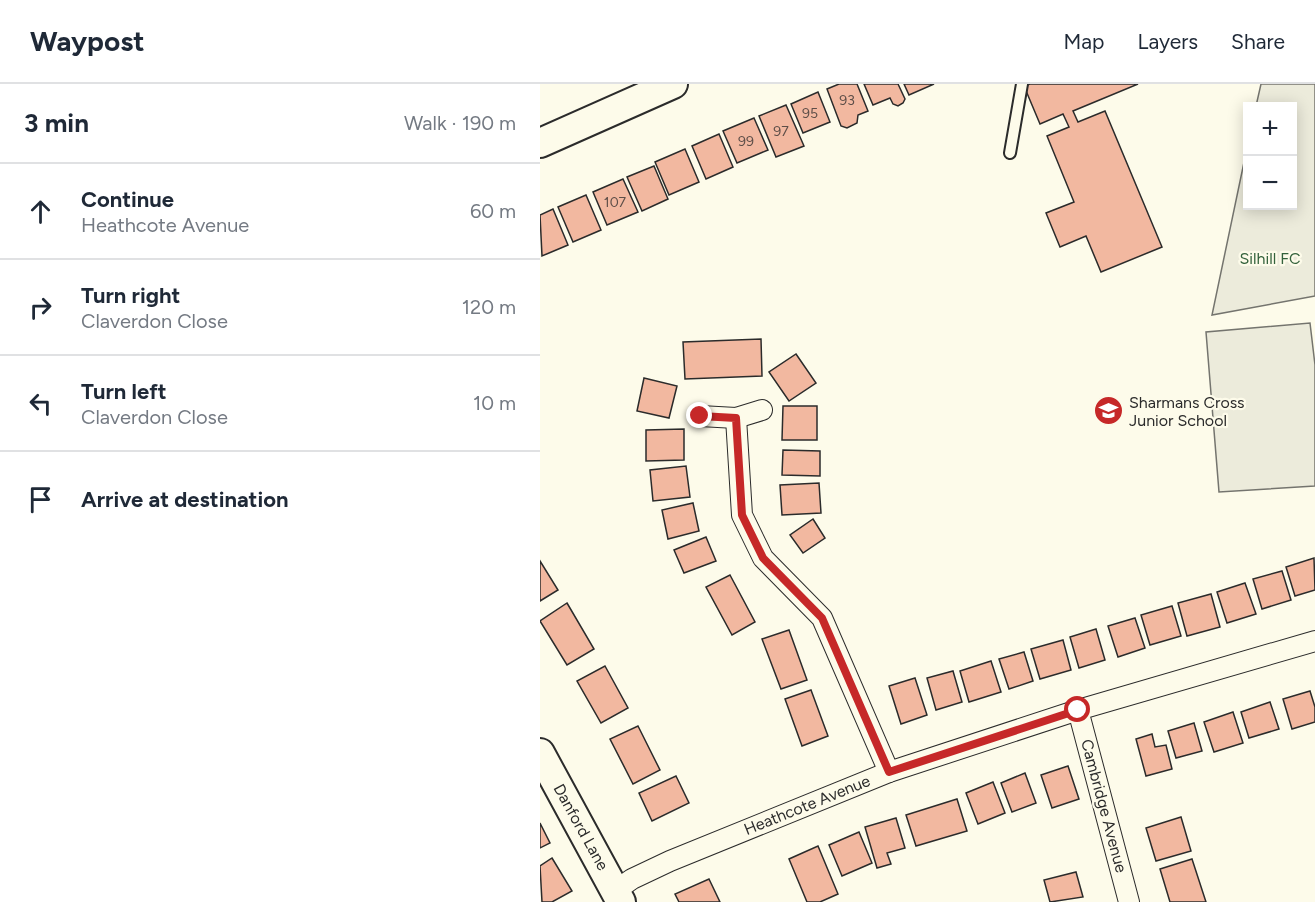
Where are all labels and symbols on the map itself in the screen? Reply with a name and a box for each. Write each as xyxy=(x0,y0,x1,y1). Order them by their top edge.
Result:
house number: 93 xyxy=(839,92,855,109)
house number: 95 xyxy=(802,105,818,122)
house number: 97 xyxy=(773,123,789,140)
house number: 99 xyxy=(738,133,754,150)
house number: 107 xyxy=(604,194,627,211)
park label: Silhill FC xyxy=(1240,249,1300,268)
place label: Sharmans Cross Junior School xyxy=(1129,393,1245,430)
school or university icon: Sharmans Cross Junior School xyxy=(1092,395,1124,427)
route end xyxy=(686,402,712,428)
route start xyxy=(1064,696,1090,722)
street label: Cambridge Avenue xyxy=(1077,737,1131,875)
street label: Heathcote Avenue xyxy=(741,771,873,839)
street label: Danford Lane xyxy=(549,780,613,874)

